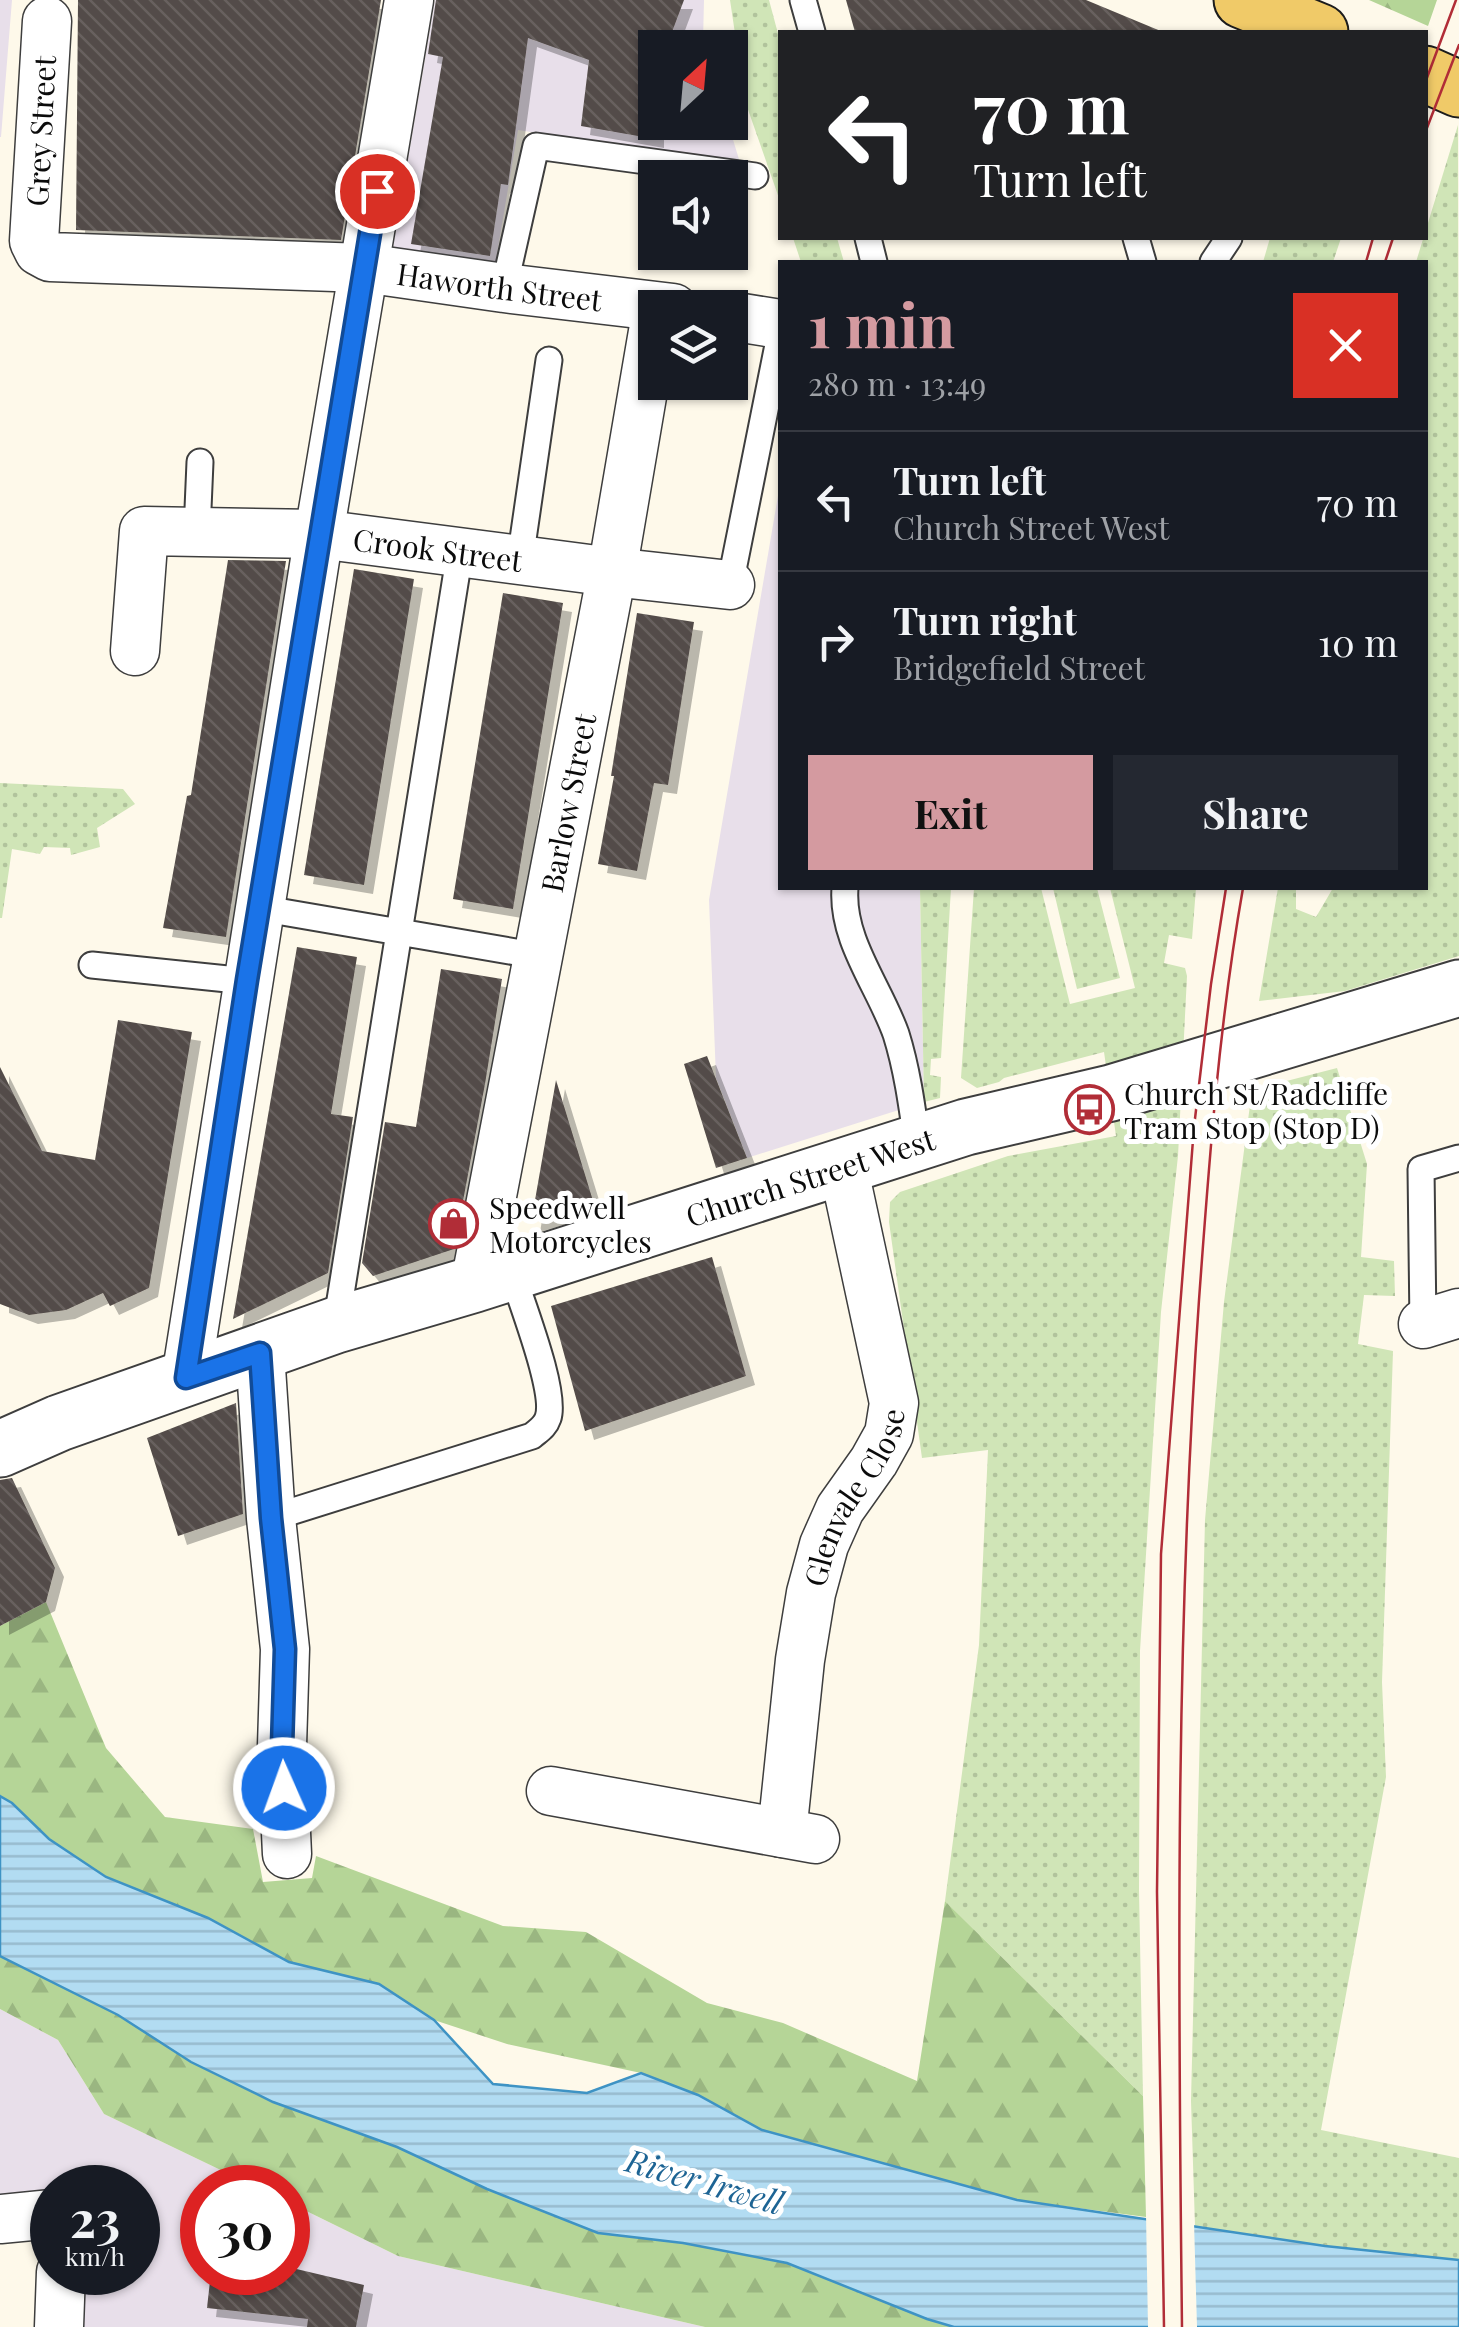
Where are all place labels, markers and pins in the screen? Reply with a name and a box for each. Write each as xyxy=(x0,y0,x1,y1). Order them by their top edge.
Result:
pin xyxy=(335,149,420,234)
place label: Church St/Radcliffe Tram Stop (Stop D) xyxy=(1124,1073,1388,1147)
bus stop icon: Church St/Radcliffe Tram Stop (Stop D) xyxy=(1063,1084,1115,1136)
place label: Speedwell Motorcycles xyxy=(489,1187,652,1261)
shop icon: Speedwell Motorcycles xyxy=(428,1198,480,1250)

